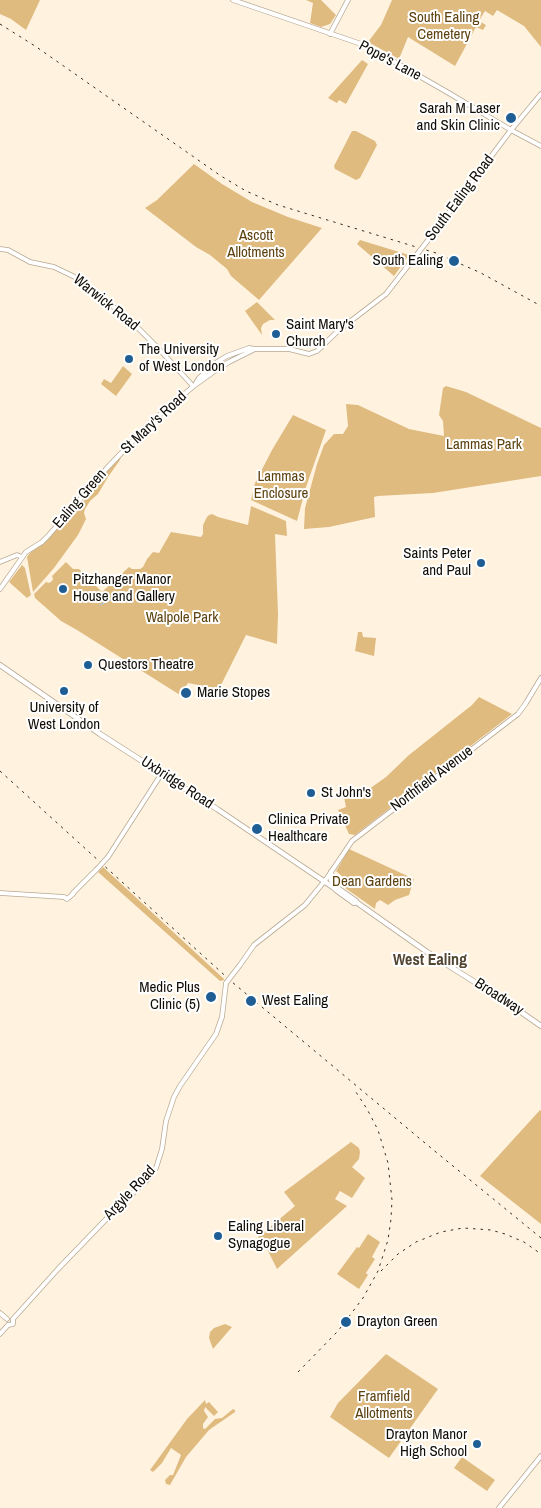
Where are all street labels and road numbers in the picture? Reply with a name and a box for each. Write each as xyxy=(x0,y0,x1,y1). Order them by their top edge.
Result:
street label: Pope's Lane xyxy=(356,37,424,85)
street label: South Ealing Road xyxy=(422,151,498,245)
street label: Warwick Road xyxy=(69,271,143,335)
street label: St Mary's Road xyxy=(117,388,191,458)
street label: Ealing Green xyxy=(49,466,111,532)
street label: Northfield Avenue xyxy=(387,742,477,816)
street label: Uxbridge Road xyxy=(137,753,217,813)
street label: Broadway xyxy=(471,975,527,1019)
street label: Argyle Road xyxy=(100,1162,160,1224)

